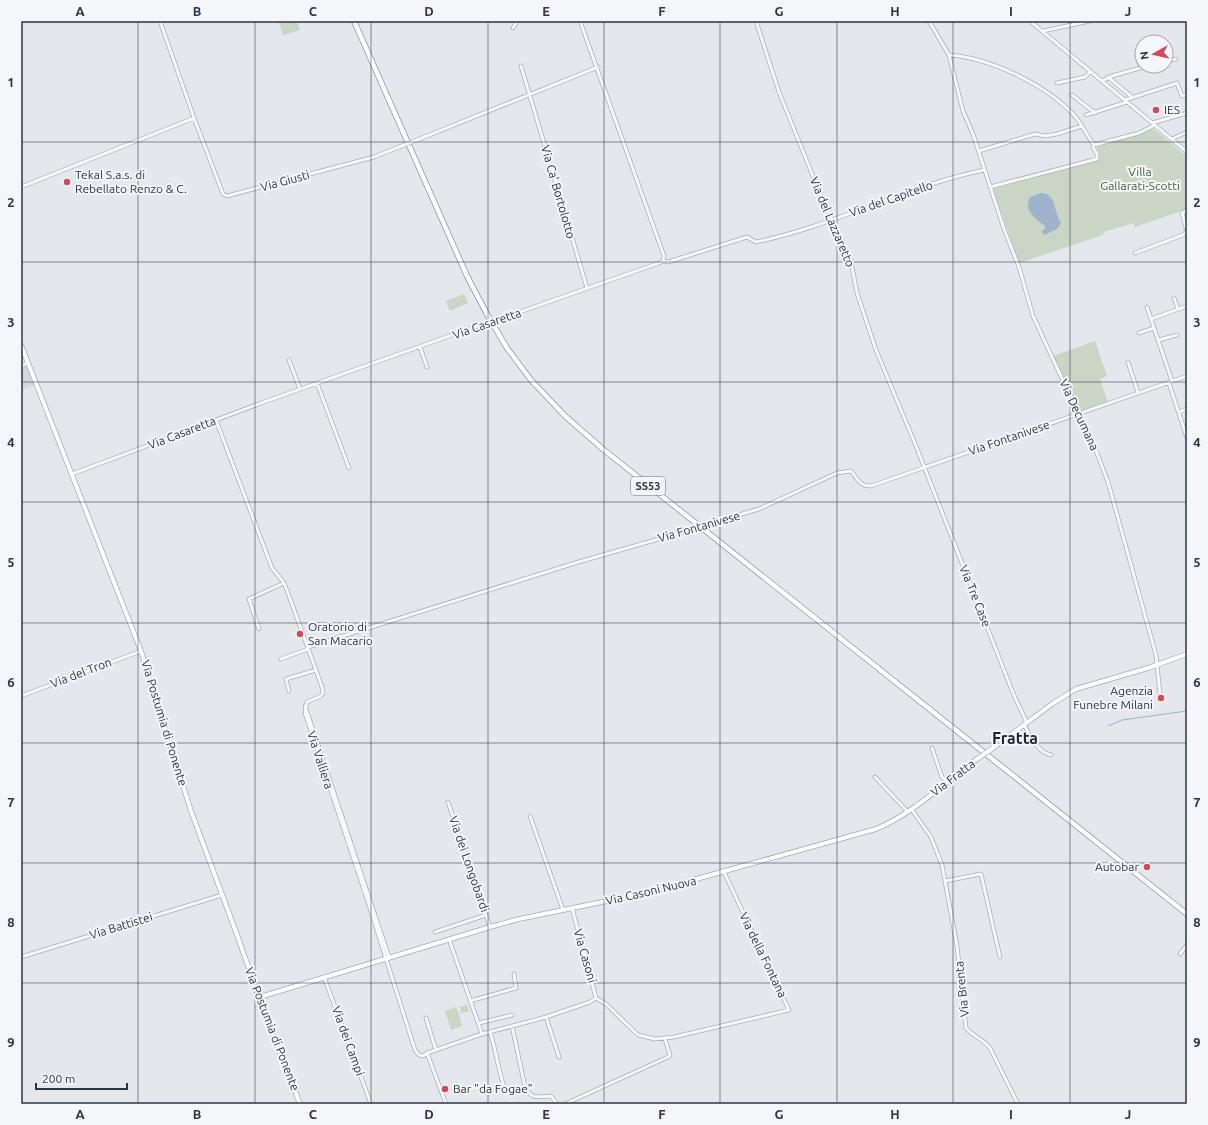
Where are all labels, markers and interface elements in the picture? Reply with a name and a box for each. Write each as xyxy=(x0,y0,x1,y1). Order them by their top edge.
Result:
text: A xyxy=(75,4,85,18)
text: B xyxy=(193,4,202,18)
text: C xyxy=(309,4,318,18)
text: D xyxy=(424,4,434,18)
text: E xyxy=(542,4,550,18)
text: F xyxy=(658,4,666,18)
text: G xyxy=(775,4,784,18)
text: H xyxy=(890,4,900,18)
text: I xyxy=(1009,4,1013,18)
text: J xyxy=(1125,4,1131,18)
north arrow xyxy=(1134,34,1174,74)
text: N xyxy=(1138,50,1151,60)
text: 1 xyxy=(7,75,15,89)
text: 1 xyxy=(1193,75,1201,89)
place label: IES xyxy=(1164,103,1180,116)
marker: IES xyxy=(1151,105,1161,115)
street label: Via Ca' Bortolotto xyxy=(539,144,578,240)
park label: Villa Gallarati-Scotti xyxy=(1100,165,1180,192)
place label: Tekal S.a.s. di Rebellato Renzo & C. xyxy=(75,168,187,195)
street label: Via Giusti xyxy=(259,168,311,193)
street label: Via del Lazzaretto xyxy=(808,175,857,269)
marker: Tekal S.a.s. di Rebellato Renzo & C. xyxy=(62,177,72,187)
street label: Via del Capitello xyxy=(847,178,934,219)
text: 2 xyxy=(7,195,15,209)
text: 2 xyxy=(1193,195,1201,209)
street label: Via Casaretta xyxy=(451,306,523,341)
text: 3 xyxy=(7,315,15,329)
text: 3 xyxy=(1193,315,1201,329)
street label: Via Decumana xyxy=(1057,377,1102,452)
street label: Via Casaretta xyxy=(146,414,218,451)
street label: Via Fontanivese xyxy=(967,418,1051,457)
text: 4 xyxy=(7,435,15,449)
text: 4 xyxy=(1193,435,1201,449)
road number: SS53 xyxy=(631,477,665,495)
street label: Via Fontanivese xyxy=(656,509,741,544)
text: 5 xyxy=(7,555,15,569)
text: 5 xyxy=(1193,555,1201,569)
street label: Via Tre Case xyxy=(957,563,994,629)
place label: Oratorio di San Macario xyxy=(308,620,373,647)
marker: Oratorio di San Macario xyxy=(295,629,305,639)
street label: Via del Tron xyxy=(49,655,113,690)
street label: Via Postumia di Ponente xyxy=(139,658,190,788)
text: 6 xyxy=(7,675,15,689)
text: 6 xyxy=(1193,675,1201,689)
place label: Agenzia Funebre Milani xyxy=(1073,684,1153,711)
marker: Agenzia Funebre Milani xyxy=(1156,693,1166,703)
street label: Via Valliera xyxy=(305,729,336,790)
district label: Fratta xyxy=(992,729,1038,747)
street label: Via Fratta xyxy=(928,757,977,799)
text: 7 xyxy=(7,795,15,809)
text: 7 xyxy=(1193,795,1201,809)
street label: Via dei Longobardi xyxy=(447,814,492,914)
place label: Autobar xyxy=(1095,860,1139,873)
marker: Autobar xyxy=(1142,862,1152,872)
street label: Via Casoni Nuova xyxy=(604,874,697,907)
street label: Via Battistei xyxy=(88,910,154,941)
street label: Via della Fontana xyxy=(737,910,790,999)
text: 8 xyxy=(7,915,15,929)
text: 8 xyxy=(1193,915,1201,929)
street label: Via Casoni xyxy=(572,927,599,984)
street label: Via Brenta xyxy=(952,960,971,1018)
street label: Via Postumia di Ponente xyxy=(243,965,302,1092)
street label: Via dei Campi xyxy=(330,1004,367,1077)
text: 9 xyxy=(7,1035,15,1049)
text: 9 xyxy=(1193,1035,1201,1049)
scale bar xyxy=(36,1065,127,1091)
text: 200 m xyxy=(42,1072,75,1085)
place label: Bar "da Fogae" xyxy=(453,1082,532,1095)
marker: Bar "da Fogae" xyxy=(440,1084,450,1094)
text: A xyxy=(75,1107,85,1121)
text: B xyxy=(193,1107,202,1121)
text: C xyxy=(309,1107,318,1121)
text: D xyxy=(424,1107,434,1121)
text: E xyxy=(542,1107,550,1121)
text: F xyxy=(658,1107,666,1121)
text: G xyxy=(775,1107,784,1121)
text: H xyxy=(890,1107,900,1121)
text: I xyxy=(1009,1107,1013,1121)
text: J xyxy=(1125,1107,1131,1121)

